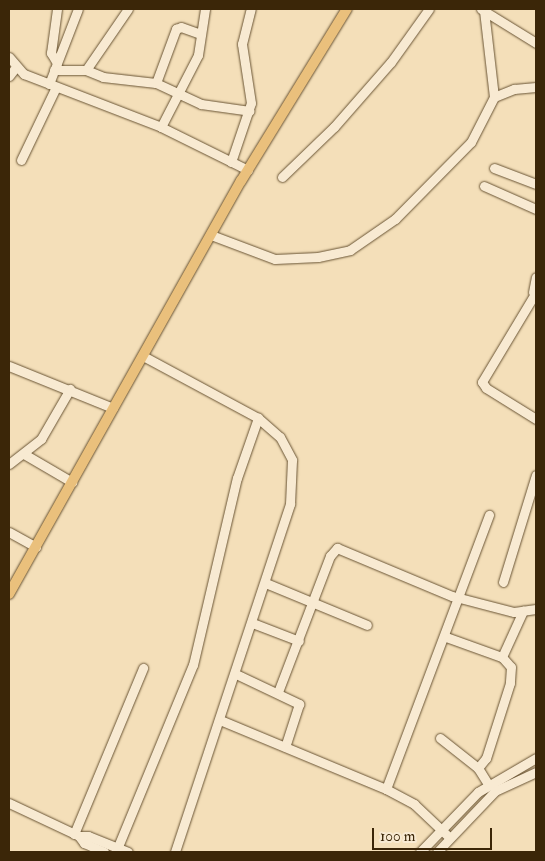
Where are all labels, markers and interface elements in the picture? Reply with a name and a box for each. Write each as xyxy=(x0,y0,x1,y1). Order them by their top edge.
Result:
scale bar xyxy=(375,818,495,850)
text: 100 m xyxy=(380,827,415,846)

